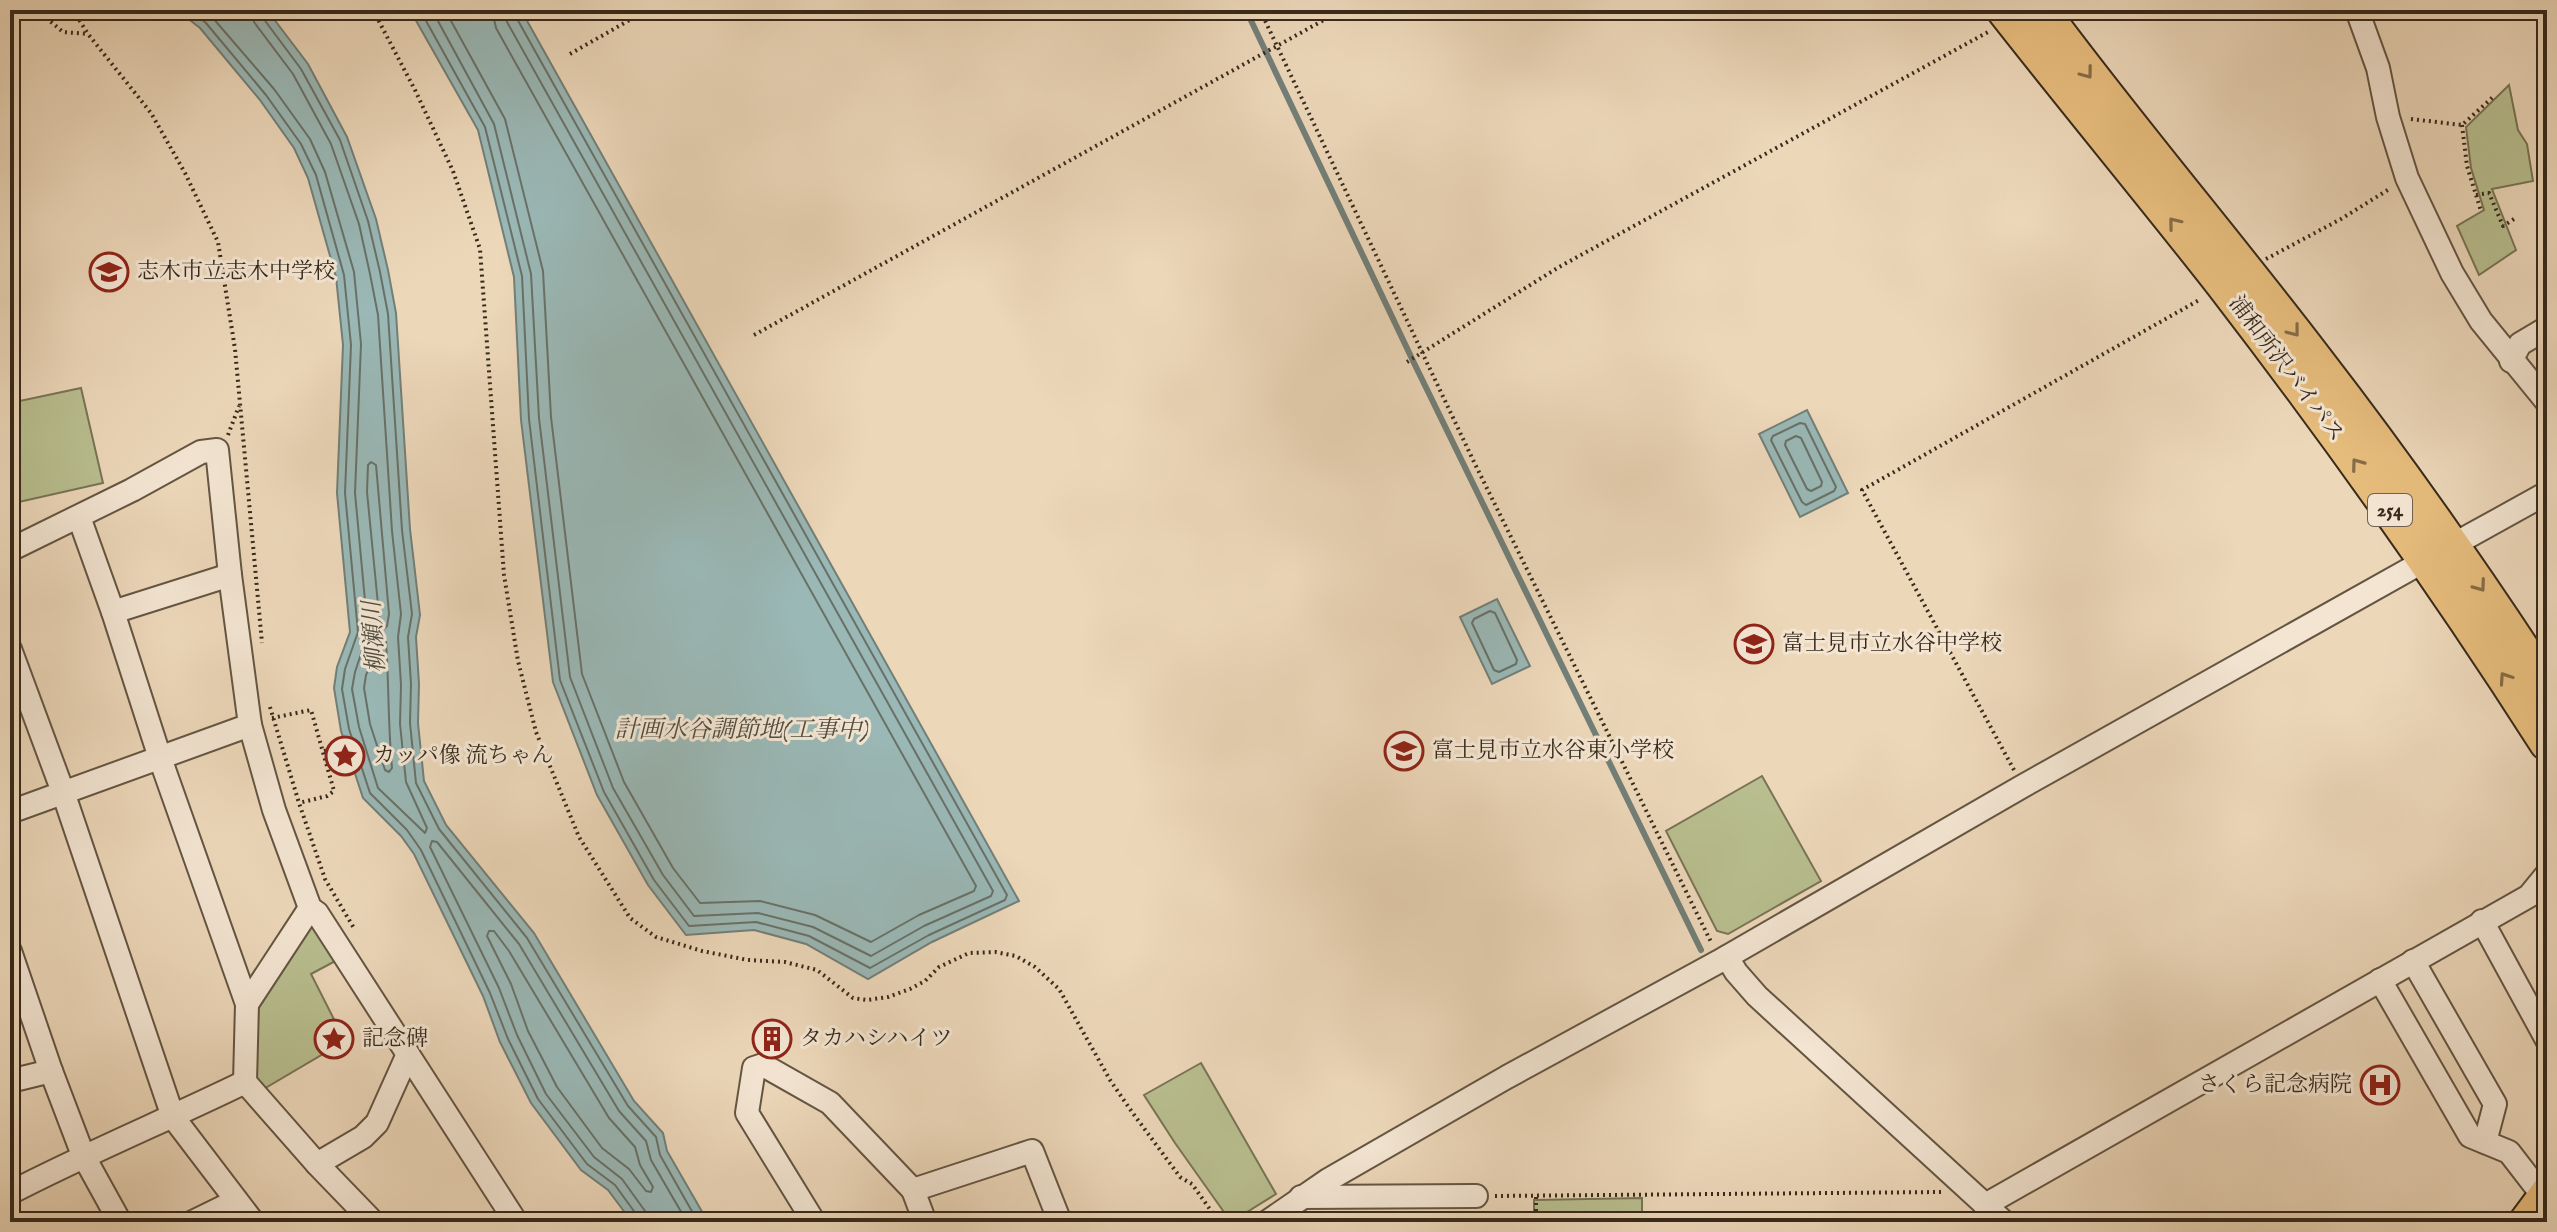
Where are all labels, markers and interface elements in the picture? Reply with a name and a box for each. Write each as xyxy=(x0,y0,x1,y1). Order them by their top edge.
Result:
one-way arrow xyxy=(2077,64,2092,78)
one-way arrow xyxy=(2170,217,2184,232)
school or university icon: 志木市立志木中学校 xyxy=(88,251,130,293)
place label: 志木市立志木中学校 xyxy=(137,258,335,286)
street label: 浦和所沢バイパス xyxy=(2222,290,2350,448)
one-way arrow xyxy=(2284,322,2298,337)
one-way arrow xyxy=(2352,458,2366,473)
road number: 254 xyxy=(2368,494,2412,526)
one-way arrow xyxy=(2470,578,2485,592)
water label: 柳瀬川 xyxy=(357,597,393,674)
school or university icon: 富士見市立水谷中学校 xyxy=(1733,623,1775,665)
place label: 富士見市立水谷中学校 xyxy=(1782,630,2002,658)
one-way arrow xyxy=(2499,672,2514,686)
water label: 計画水谷調節地(工事中) xyxy=(615,715,869,746)
school or university icon: 富士見市立水谷東小学校 xyxy=(1383,730,1425,772)
place icon: カッパ像 流ちゃん xyxy=(324,735,366,777)
place label: 富士見市立水谷東小学校 xyxy=(1432,737,1674,765)
place label: カッパ像 流ちゃん xyxy=(373,742,554,770)
place icon: 記念碑 xyxy=(313,1018,355,1060)
building icon: タカハシハイツ xyxy=(751,1018,793,1060)
place label: 記念碑 xyxy=(362,1025,428,1053)
place label: タカハシハイツ xyxy=(800,1025,952,1053)
hospital icon: さくら記念病院 xyxy=(2359,1064,2401,1106)
place label: さくら記念病院 xyxy=(2198,1071,2352,1099)

